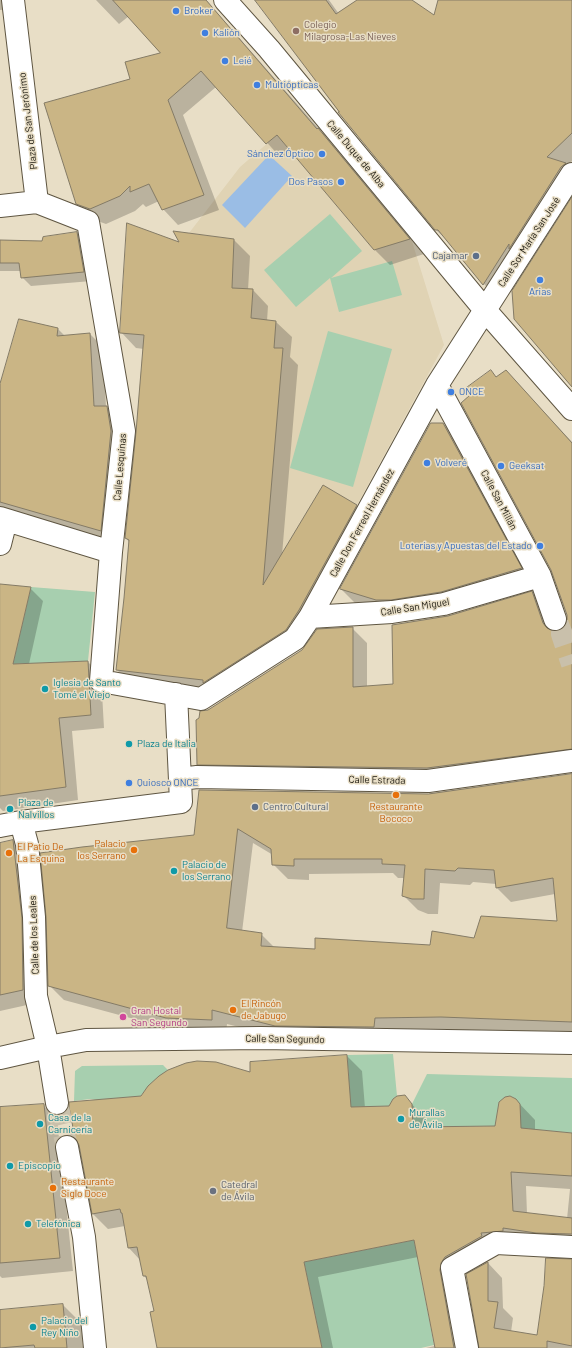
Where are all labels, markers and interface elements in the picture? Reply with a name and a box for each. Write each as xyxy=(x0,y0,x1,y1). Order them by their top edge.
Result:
place label: Broker xyxy=(184,5,213,17)
marker: Broker xyxy=(171,6,181,16)
place label: Colegio Milagrosa-Las Nieves xyxy=(304,19,396,42)
marker: Colegio Milagrosa-Las Nieves xyxy=(291,26,301,36)
place label: Kalión xyxy=(213,27,240,39)
marker: Kalión xyxy=(200,28,210,38)
place label: Leié xyxy=(233,55,252,67)
marker: Leié xyxy=(220,56,230,66)
street label: Plaza de San Jerónimo xyxy=(16,72,40,170)
place label: Multiópticas xyxy=(265,79,318,91)
marker: Multiópticas xyxy=(252,80,262,90)
street label: Calle Duque de Alba xyxy=(324,118,388,190)
place label: Sánchez Óptico xyxy=(247,148,314,160)
marker: Sánchez Óptico xyxy=(317,149,327,159)
place label: Dos Pasos xyxy=(288,176,333,188)
marker: Dos Pasos xyxy=(336,177,346,187)
street label: Calle Sor María San José xyxy=(495,195,563,289)
place label: Cajamar xyxy=(432,250,468,262)
marker: Cajamar xyxy=(471,251,481,261)
marker: Arias xyxy=(535,275,545,285)
place label: Arias xyxy=(529,286,551,298)
place label: ONCE xyxy=(459,386,484,398)
marker: ONCE xyxy=(446,387,456,397)
street label: Calle Lesquinas xyxy=(111,433,129,501)
place label: Volveré xyxy=(435,457,467,469)
marker: Volveré xyxy=(422,458,432,468)
place label: Geeksat xyxy=(509,460,544,472)
marker: Geeksat xyxy=(496,461,506,471)
street label: Calle Don Ferreol Hernández xyxy=(327,467,397,579)
street label: Calle San Millán xyxy=(478,468,520,532)
place label: Loterías y Apuestas del Estado xyxy=(400,540,532,552)
marker: Loterías y Apuestas del Estado xyxy=(535,541,545,551)
street label: Calle San Miguel xyxy=(380,596,450,618)
place label: Iglesia de Santo Tomé el Viejo xyxy=(53,677,121,700)
marker: Iglesia de Santo Tomé el Viejo xyxy=(40,684,50,694)
place label: Plaza de Italia xyxy=(137,738,196,750)
marker: Plaza de Italia xyxy=(124,739,134,749)
street label: Calle Estrada xyxy=(348,774,406,786)
place label: Quiosco ONCE xyxy=(137,777,199,789)
marker: Quiosco ONCE xyxy=(124,778,134,788)
marker: Restaurante Bococo xyxy=(391,790,401,800)
place label: Plaza de Nalvillos xyxy=(18,797,54,820)
place label: Centro Cultural xyxy=(263,801,328,813)
place label: Restaurante Bococo xyxy=(369,801,423,824)
marker: Centro Cultural xyxy=(250,802,260,812)
marker: Plaza de Nalvillos xyxy=(5,804,15,814)
place label: Palacio los Serrano xyxy=(77,838,126,862)
place label: El Patio De La Esquina xyxy=(17,841,65,864)
marker: Palacio los Serrano xyxy=(129,845,139,855)
marker: El Patio De La Esquina xyxy=(4,848,14,858)
place label: Palacio de los Serrano xyxy=(182,859,231,882)
marker: Palacio de los Serrano xyxy=(169,866,179,876)
street label: Calle de los Leales xyxy=(27,895,41,975)
place label: El Rincón de Jabugo xyxy=(241,998,286,1022)
place label: Gran Hostal San Segundo xyxy=(131,1005,187,1028)
marker: El Rincón de Jabugo xyxy=(228,1005,238,1015)
marker: Gran Hostal San Segundo xyxy=(118,1012,128,1022)
street label: Calle San Segundo xyxy=(245,1032,325,1046)
place label: Murallas de Ávila xyxy=(409,1107,445,1130)
place label: Casa de la Carnicería xyxy=(48,1112,92,1136)
marker: Murallas de Ávila xyxy=(396,1114,406,1124)
marker: Casa de la Carnicería xyxy=(35,1119,45,1129)
place label: Episcopio xyxy=(18,1160,61,1172)
marker: Episcopio xyxy=(5,1161,15,1171)
place label: Restaurante Siglo Doce xyxy=(61,1176,114,1200)
place label: Catedral de Ávila xyxy=(221,1179,257,1202)
marker: Restaurante Siglo Doce xyxy=(48,1183,58,1193)
marker: Catedral de Ávila xyxy=(208,1186,218,1196)
place label: Telefónica xyxy=(36,1218,81,1230)
marker: Telefónica xyxy=(23,1219,33,1229)
place label: Palacio del Rey Niño xyxy=(41,1315,88,1338)
marker: Palacio del Rey Niño xyxy=(28,1322,38,1332)

